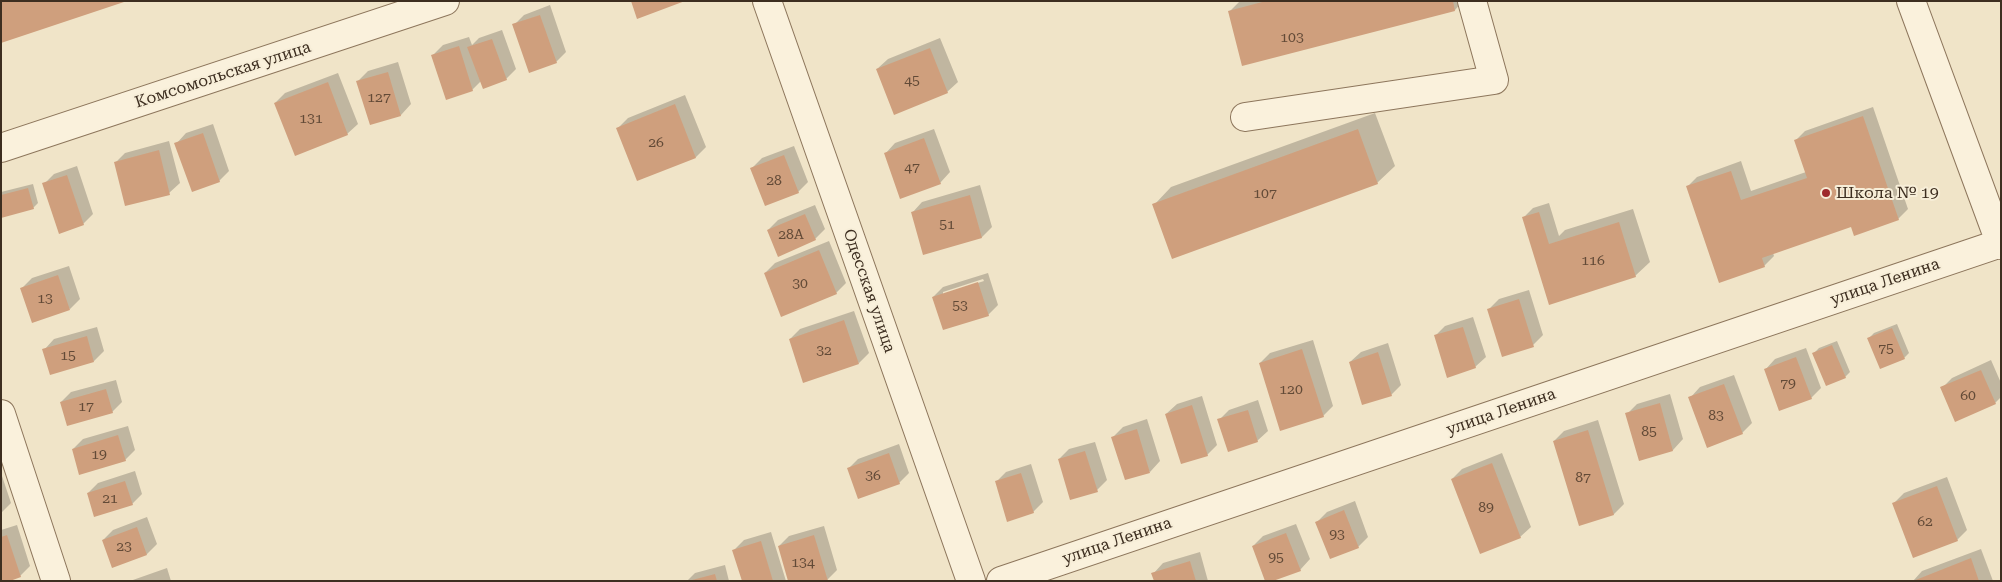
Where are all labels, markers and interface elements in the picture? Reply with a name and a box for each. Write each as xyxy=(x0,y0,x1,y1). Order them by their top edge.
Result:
house number: 103 xyxy=(1280,30,1304,46)
street label: Комсомольская улица xyxy=(133,37,313,113)
house number: 45 xyxy=(904,73,920,89)
house number: 127 xyxy=(367,90,391,106)
house number: 131 xyxy=(299,111,323,127)
house number: 26 xyxy=(648,135,664,151)
house number: 47 xyxy=(904,160,920,176)
house number: 28 xyxy=(766,173,782,189)
place label: Школа № 19 xyxy=(1836,183,1939,203)
house number: 107 xyxy=(1253,186,1277,202)
marker: Школа № 19 xyxy=(1820,187,1832,199)
house number: 51 xyxy=(939,217,955,233)
house number: 28А xyxy=(778,227,804,243)
street label: Одесская улица xyxy=(839,227,899,355)
house number: 116 xyxy=(1581,253,1605,269)
street label: улица Ленина xyxy=(1828,254,1942,310)
house number: 30 xyxy=(792,276,808,292)
house number: 13 xyxy=(37,291,53,307)
house number: 53 xyxy=(952,298,968,314)
house number: 75 xyxy=(1878,341,1894,357)
house number: 32 xyxy=(816,343,832,359)
house number: 15 xyxy=(60,348,76,364)
house number: 79 xyxy=(1780,376,1796,392)
house number: 120 xyxy=(1279,382,1303,398)
street label: улица Ленина xyxy=(1444,384,1558,440)
house number: 60 xyxy=(1960,388,1976,404)
house number: 17 xyxy=(78,399,94,415)
house number: 83 xyxy=(1708,408,1724,424)
house number: 85 xyxy=(1641,424,1657,440)
house number: 19 xyxy=(91,447,107,463)
house number: 36 xyxy=(865,468,881,484)
house number: 87 xyxy=(1575,470,1591,486)
house number: 21 xyxy=(102,491,118,507)
house number: 89 xyxy=(1478,500,1494,516)
street label: улица Ленина xyxy=(1060,513,1174,569)
house number: 62 xyxy=(1917,514,1933,530)
house number: 93 xyxy=(1329,527,1345,543)
house number: 23 xyxy=(116,539,132,555)
house number: 95 xyxy=(1268,550,1284,566)
house number: 134 xyxy=(791,555,815,571)

